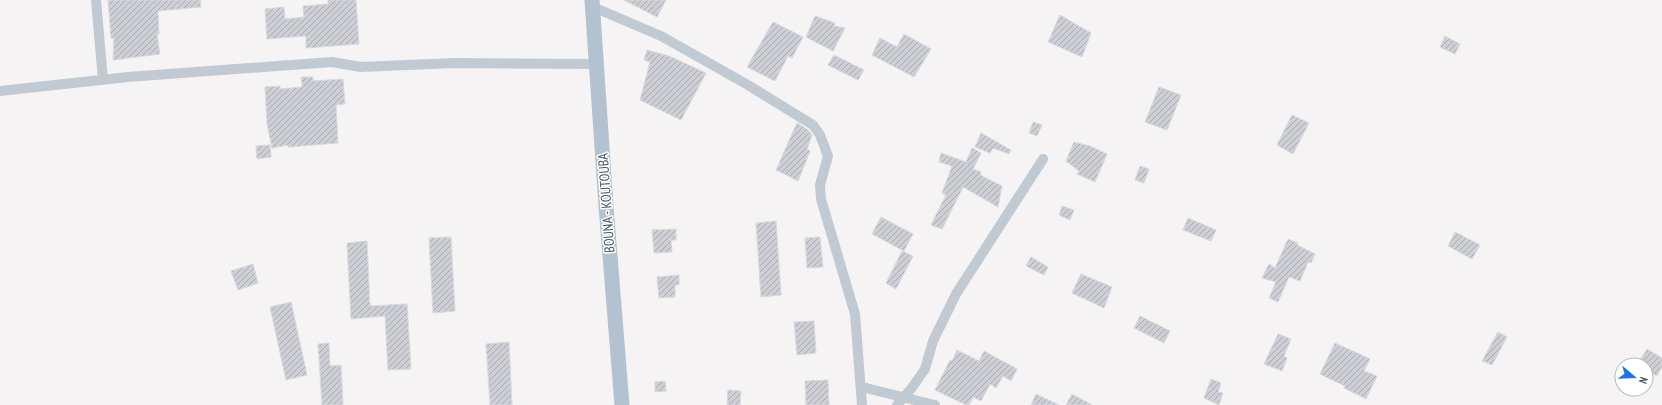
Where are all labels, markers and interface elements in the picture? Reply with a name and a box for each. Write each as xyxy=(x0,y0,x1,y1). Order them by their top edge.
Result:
street label: BOUNA - KOUTOUBA xyxy=(594,152,618,253)
north arrow xyxy=(1614,357,1654,397)
text: N xyxy=(1636,375,1651,385)

